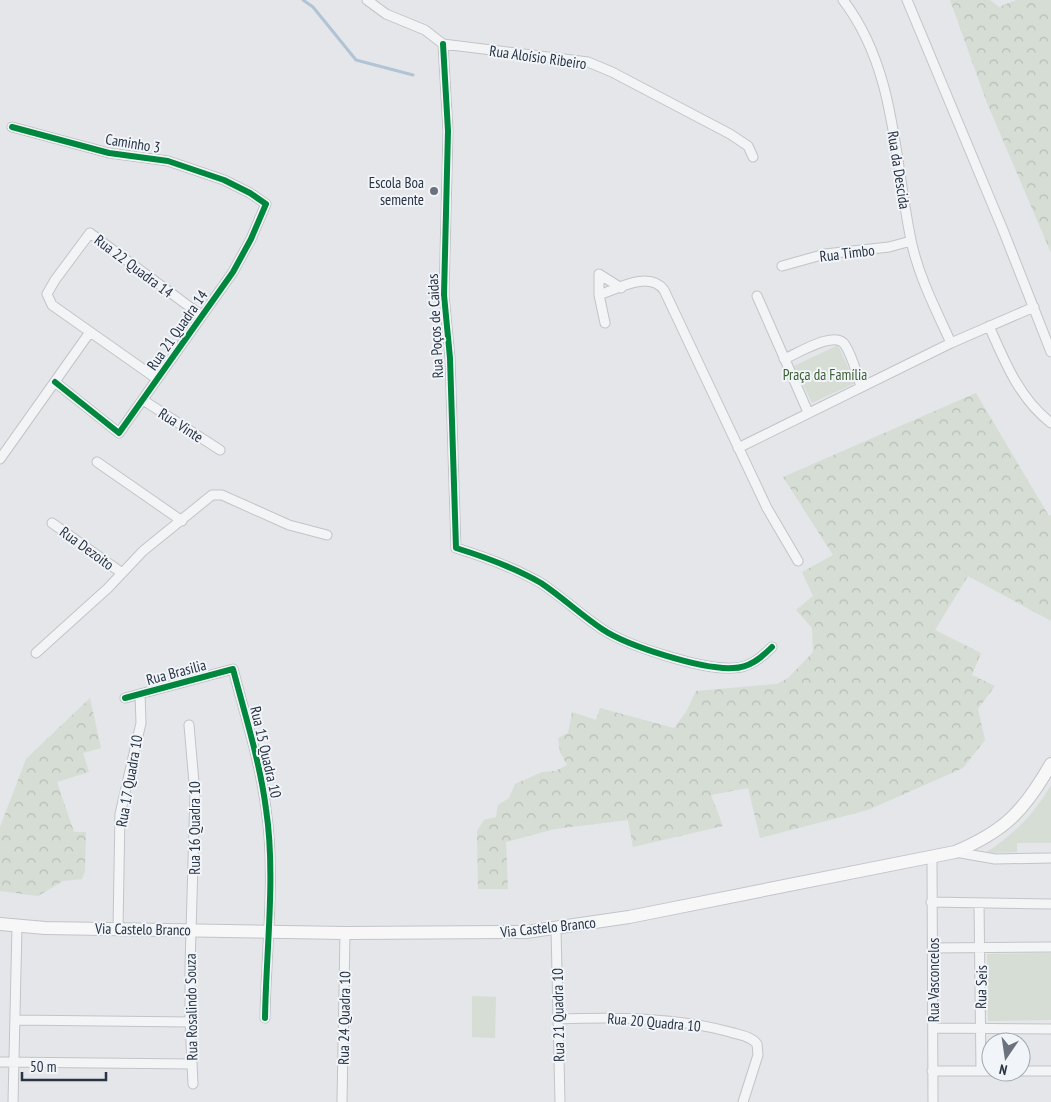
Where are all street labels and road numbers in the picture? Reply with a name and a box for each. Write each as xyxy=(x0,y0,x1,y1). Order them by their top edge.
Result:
street label: Rua Aloísio Ribeiro xyxy=(488,41,588,73)
street label: Caminho 3 xyxy=(104,129,162,157)
street label: Rua da Descida xyxy=(883,130,915,210)
street label: Rua 22 Quadra 14 xyxy=(91,230,177,302)
street label: Rua Timbo xyxy=(818,240,876,266)
street label: Rua Poços de Caidas xyxy=(423,273,447,379)
street label: Rua 21 Quadra 14 xyxy=(142,286,212,374)
street label: Rua Vinte xyxy=(155,404,207,446)
street label: Rua Dezoito xyxy=(56,522,118,574)
street label: Rua Brasilia xyxy=(144,655,208,689)
street label: Rua 15 Quadra 10 xyxy=(246,704,286,800)
street label: Rua 17 Quadra 10 xyxy=(112,733,146,828)
street label: Rua 16 Quadra 10 xyxy=(185,781,204,875)
street label: Via Castelo Branco xyxy=(498,913,597,942)
street label: Via Castelo Branco xyxy=(94,919,191,939)
street label: Rua Vasconcelos xyxy=(924,938,943,1022)
street label: Rua Rosalindo Souza xyxy=(181,953,201,1061)
street label: Rua Seis xyxy=(971,965,991,1009)
street label: Rua 21 Quadra 10 xyxy=(548,968,568,1062)
street label: Rua 24 Quadra 10 xyxy=(334,971,354,1065)
street label: Rua 20 Quadra 10 xyxy=(607,1008,702,1036)

